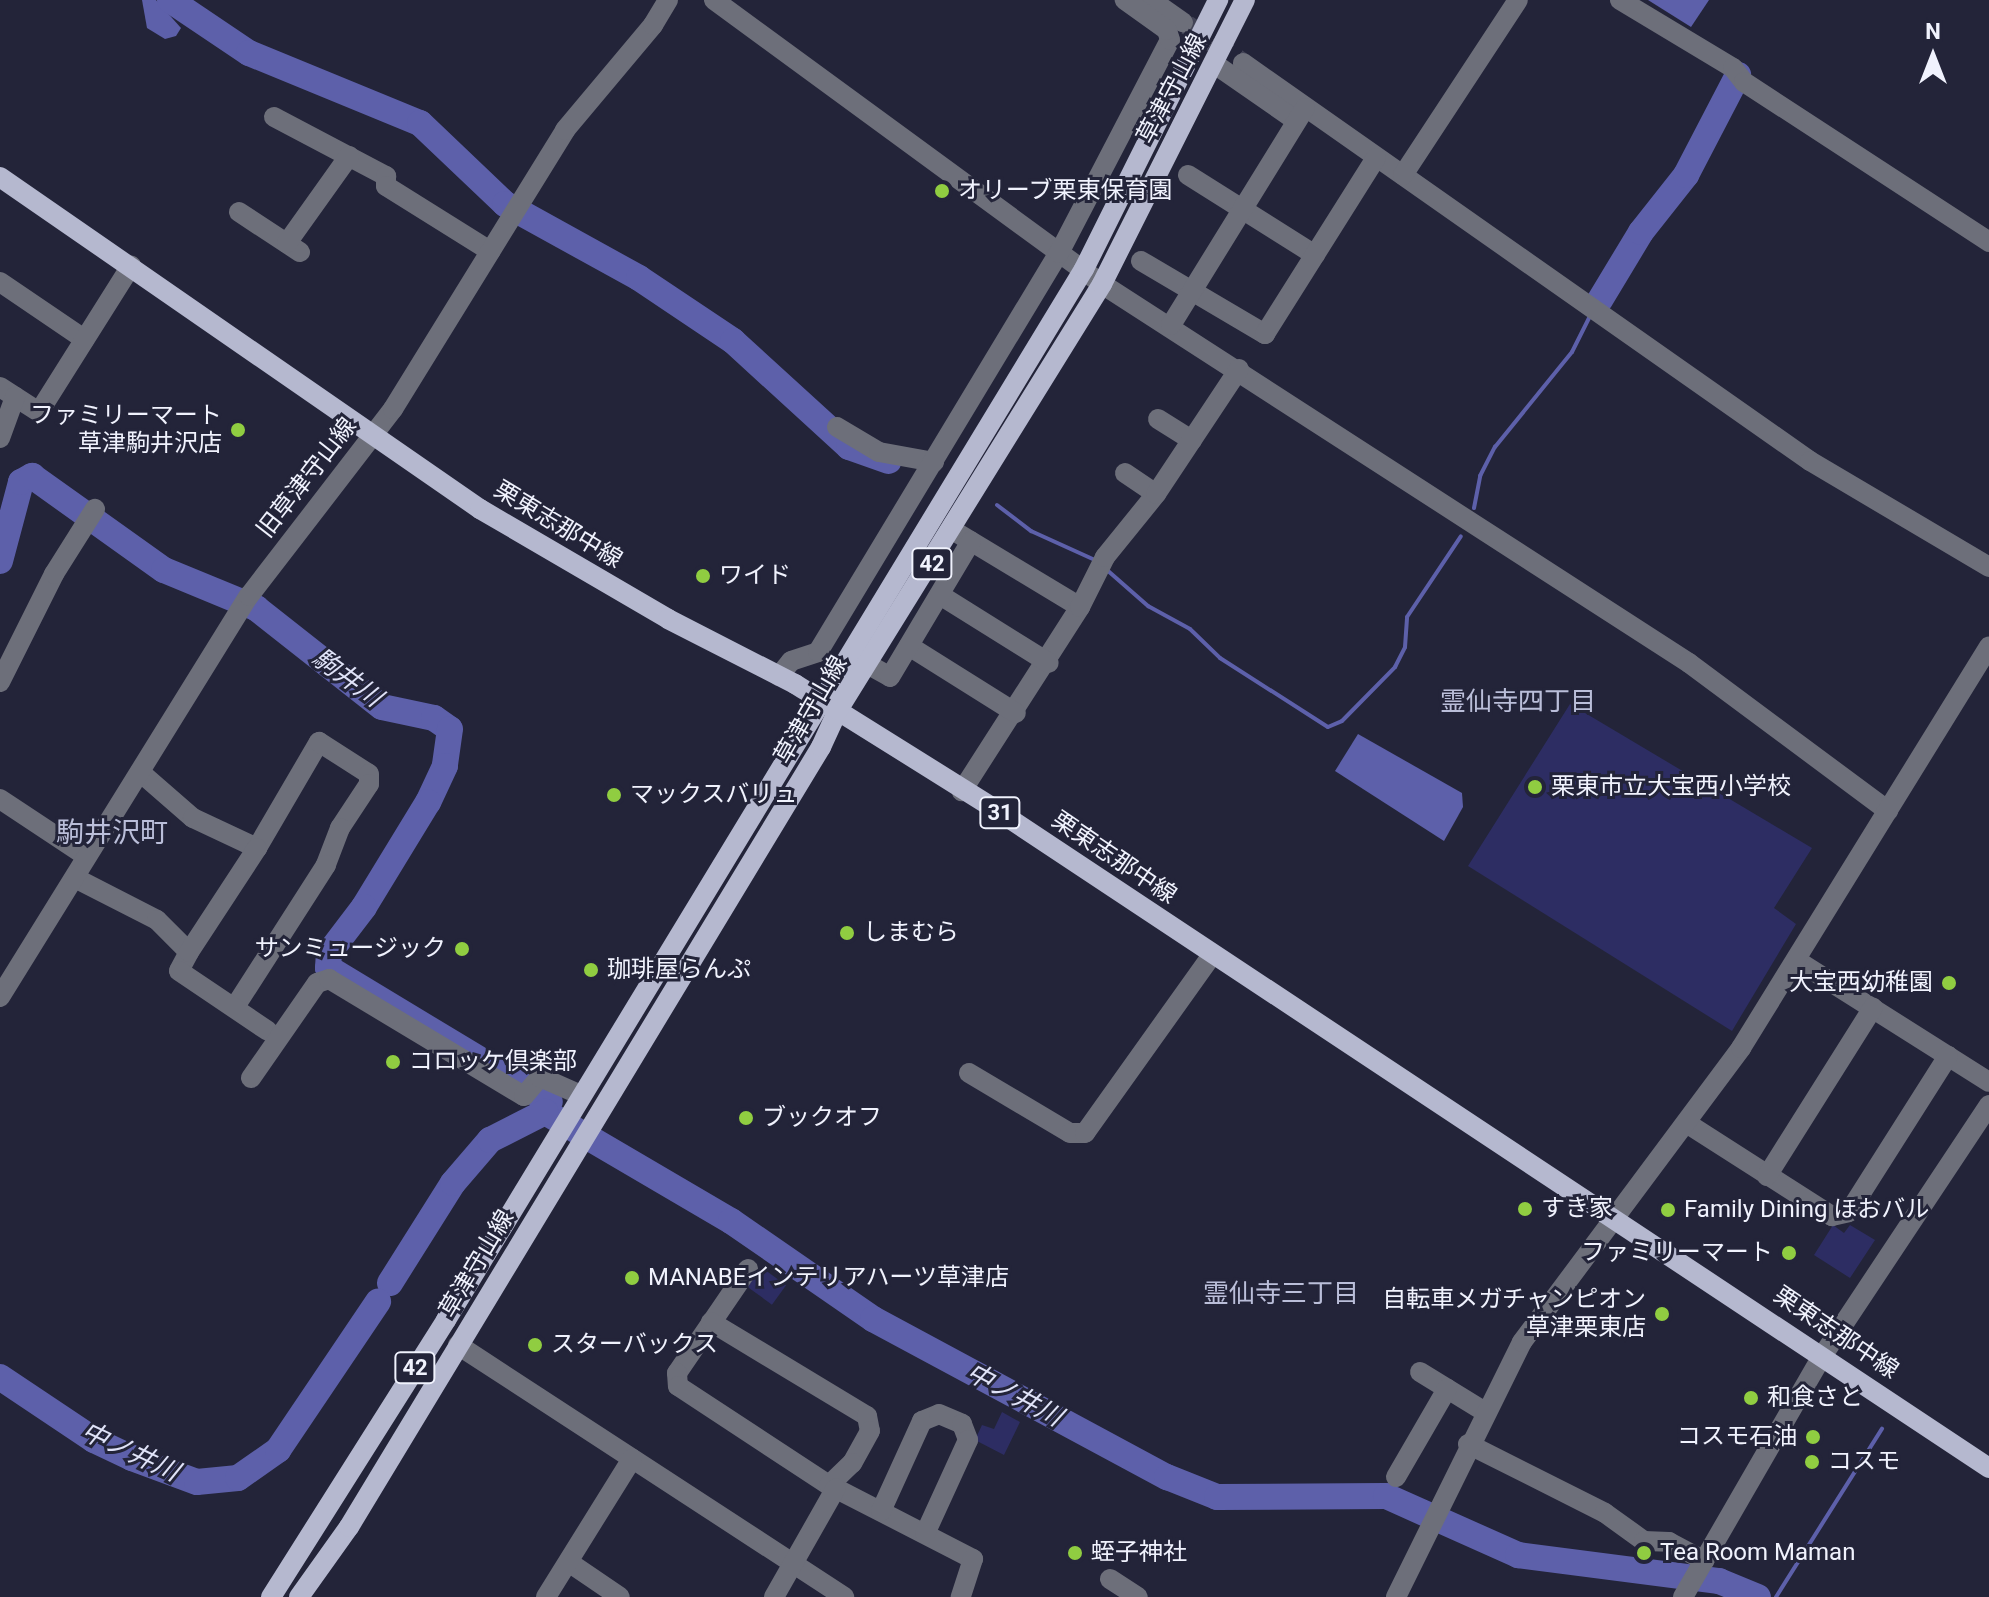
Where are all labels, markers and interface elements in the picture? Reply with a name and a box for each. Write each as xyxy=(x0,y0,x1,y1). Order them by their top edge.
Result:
north arrow xyxy=(1893,16,1973,96)
text: N xyxy=(1925,19,1941,44)
street label: 草津守山線 xyxy=(1131,29,1213,149)
place label: オリーブ栗東保育園 xyxy=(958,177,1174,205)
marker: オリーブ栗東保育園 xyxy=(933,182,951,200)
place label: ファミリーマート 草津駒井沢店 xyxy=(30,402,222,458)
street label: 旧草津守山線 xyxy=(251,412,363,544)
marker: ファミリーマート 草津駒井沢店 xyxy=(229,421,247,439)
street label: 栗東志那中線 xyxy=(489,476,627,574)
road number: 42 xyxy=(910,546,954,582)
place label: ワイド xyxy=(719,562,791,590)
marker: ワイド xyxy=(694,567,712,585)
water label: 駒井川 xyxy=(306,642,388,714)
street label: 草津守山線 xyxy=(769,651,853,769)
district label: 霊仙寺四丁目 xyxy=(1440,686,1596,718)
place label: 栗東市立大宝西小学校 xyxy=(1551,773,1791,801)
marker: 栗東市立大宝西小学校 xyxy=(1526,778,1544,796)
place label: マックスバリュ xyxy=(630,781,798,809)
marker: マックスバリュ xyxy=(605,786,623,804)
road number: 31 xyxy=(978,795,1022,831)
street label: 栗東志那中線 xyxy=(1046,806,1182,910)
district label: 駒井沢町 xyxy=(56,816,168,850)
place label: しまむら xyxy=(863,919,959,947)
marker: しまむら xyxy=(838,924,856,942)
place label: サンミュージック xyxy=(254,935,446,963)
marker: サンミュージック xyxy=(453,940,471,958)
place label: 珈琲屋らんぷ xyxy=(607,956,751,984)
marker: 珈琲屋らんぷ xyxy=(582,961,600,979)
place label: 大宝西幼稚園 xyxy=(1789,969,1933,997)
marker: 大宝西幼稚園 xyxy=(1940,974,1958,992)
place label: コロッケ倶楽部 xyxy=(409,1048,577,1076)
marker: コロッケ倶楽部 xyxy=(384,1053,402,1071)
place label: ブックオフ xyxy=(762,1104,882,1132)
marker: ブックオフ xyxy=(737,1109,755,1127)
place label: すき家 xyxy=(1541,1195,1613,1223)
place label: Family Dining ほおバル xyxy=(1684,1196,1929,1224)
marker: すき家 xyxy=(1516,1200,1534,1218)
marker: Family Dining ほおバル xyxy=(1659,1201,1677,1219)
street label: 草津守山線 xyxy=(434,1205,520,1323)
place label: ファミリーマート xyxy=(1581,1239,1773,1267)
marker: ファミリーマート xyxy=(1780,1244,1798,1262)
place label: MANABEインテリアハーツ草津店 xyxy=(648,1264,1010,1292)
marker: MANABEインテリアハーツ草津店 xyxy=(623,1269,641,1287)
district label: 霊仙寺三丁目 xyxy=(1203,1278,1359,1310)
street label: 栗東志那中線 xyxy=(1768,1281,1904,1385)
place label: 自転車メガチャンピオン 草津栗東店 xyxy=(1382,1286,1646,1342)
marker: 自転車メガチャンピオン 草津栗東店 xyxy=(1653,1305,1671,1323)
place label: スターバックス xyxy=(551,1331,719,1359)
marker: スターバックス xyxy=(526,1336,544,1354)
road number: 42 xyxy=(393,1350,437,1386)
water label: 中ノ井川 xyxy=(961,1357,1067,1433)
place label: 和食さと xyxy=(1767,1384,1863,1412)
marker: 和食さと xyxy=(1742,1389,1760,1407)
water label: 中ノ井川 xyxy=(76,1416,184,1488)
place label: コスモ石油 xyxy=(1677,1423,1797,1451)
marker: コスモ石油 xyxy=(1804,1428,1822,1446)
place label: コスモ xyxy=(1828,1448,1900,1476)
marker: コスモ xyxy=(1803,1453,1821,1471)
place label: 蛭子神社 xyxy=(1091,1539,1187,1567)
place label: Tea Room Maman xyxy=(1660,1539,1855,1567)
marker: 蛭子神社 xyxy=(1066,1544,1084,1562)
marker: Tea Room Maman xyxy=(1635,1544,1653,1562)

